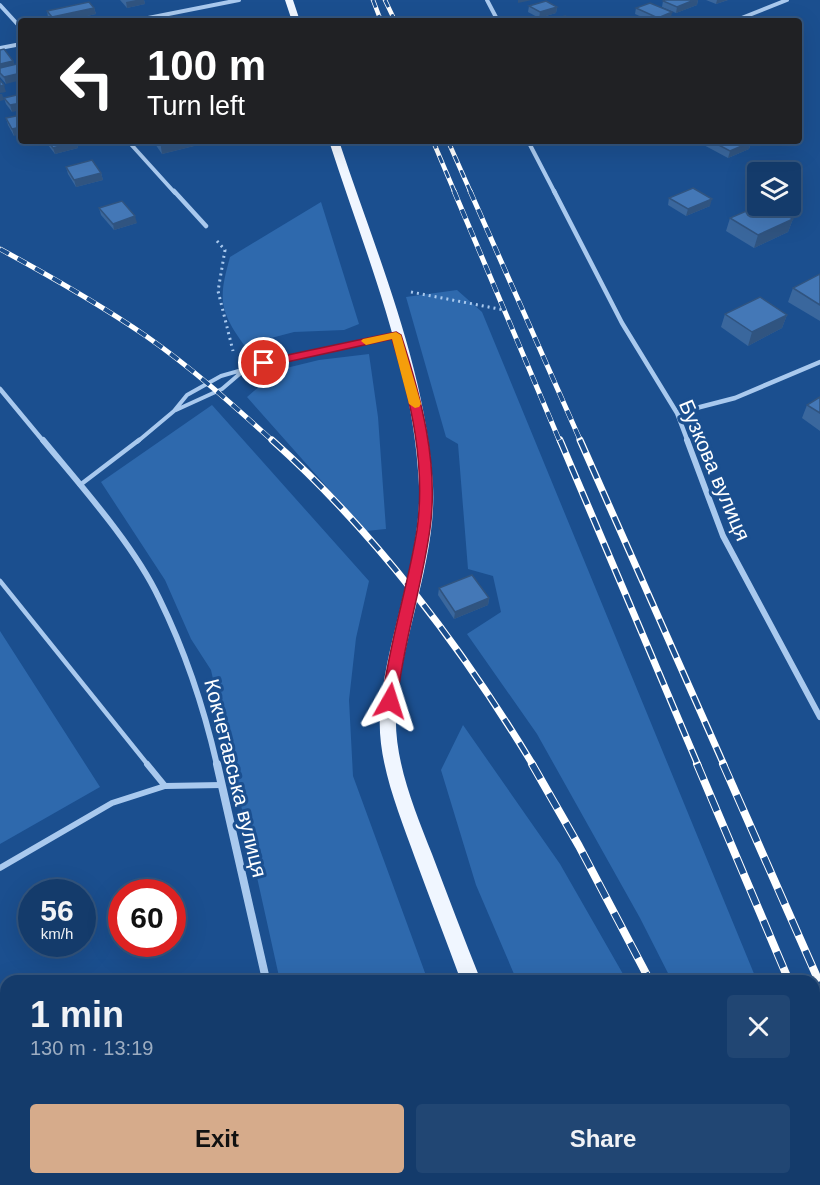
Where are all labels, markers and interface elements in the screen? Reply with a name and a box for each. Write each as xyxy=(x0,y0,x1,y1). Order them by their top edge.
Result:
icon: left xyxy=(48,42,126,120)
text: 100 m xyxy=(147,42,266,89)
text: Turn left xyxy=(147,91,245,121)
map controls xyxy=(747,162,801,216)
button: layers xyxy=(747,162,801,216)
pin xyxy=(238,337,289,388)
icon: arrive xyxy=(247,346,280,379)
street label: Бузкова вулиця xyxy=(675,396,755,544)
position arrow xyxy=(358,669,422,733)
street label: Кокчетавська вулиця xyxy=(200,676,272,880)
speed limit sign: 60 xyxy=(108,879,186,957)
text: 56 xyxy=(40,894,74,927)
text: km/h xyxy=(41,925,73,942)
text: 1 min xyxy=(30,994,124,1035)
button: close xyxy=(727,995,790,1058)
text: 130 m · 13:19 xyxy=(30,1037,153,1059)
button: Exit xyxy=(30,1104,404,1173)
button: Share xyxy=(416,1104,790,1173)

